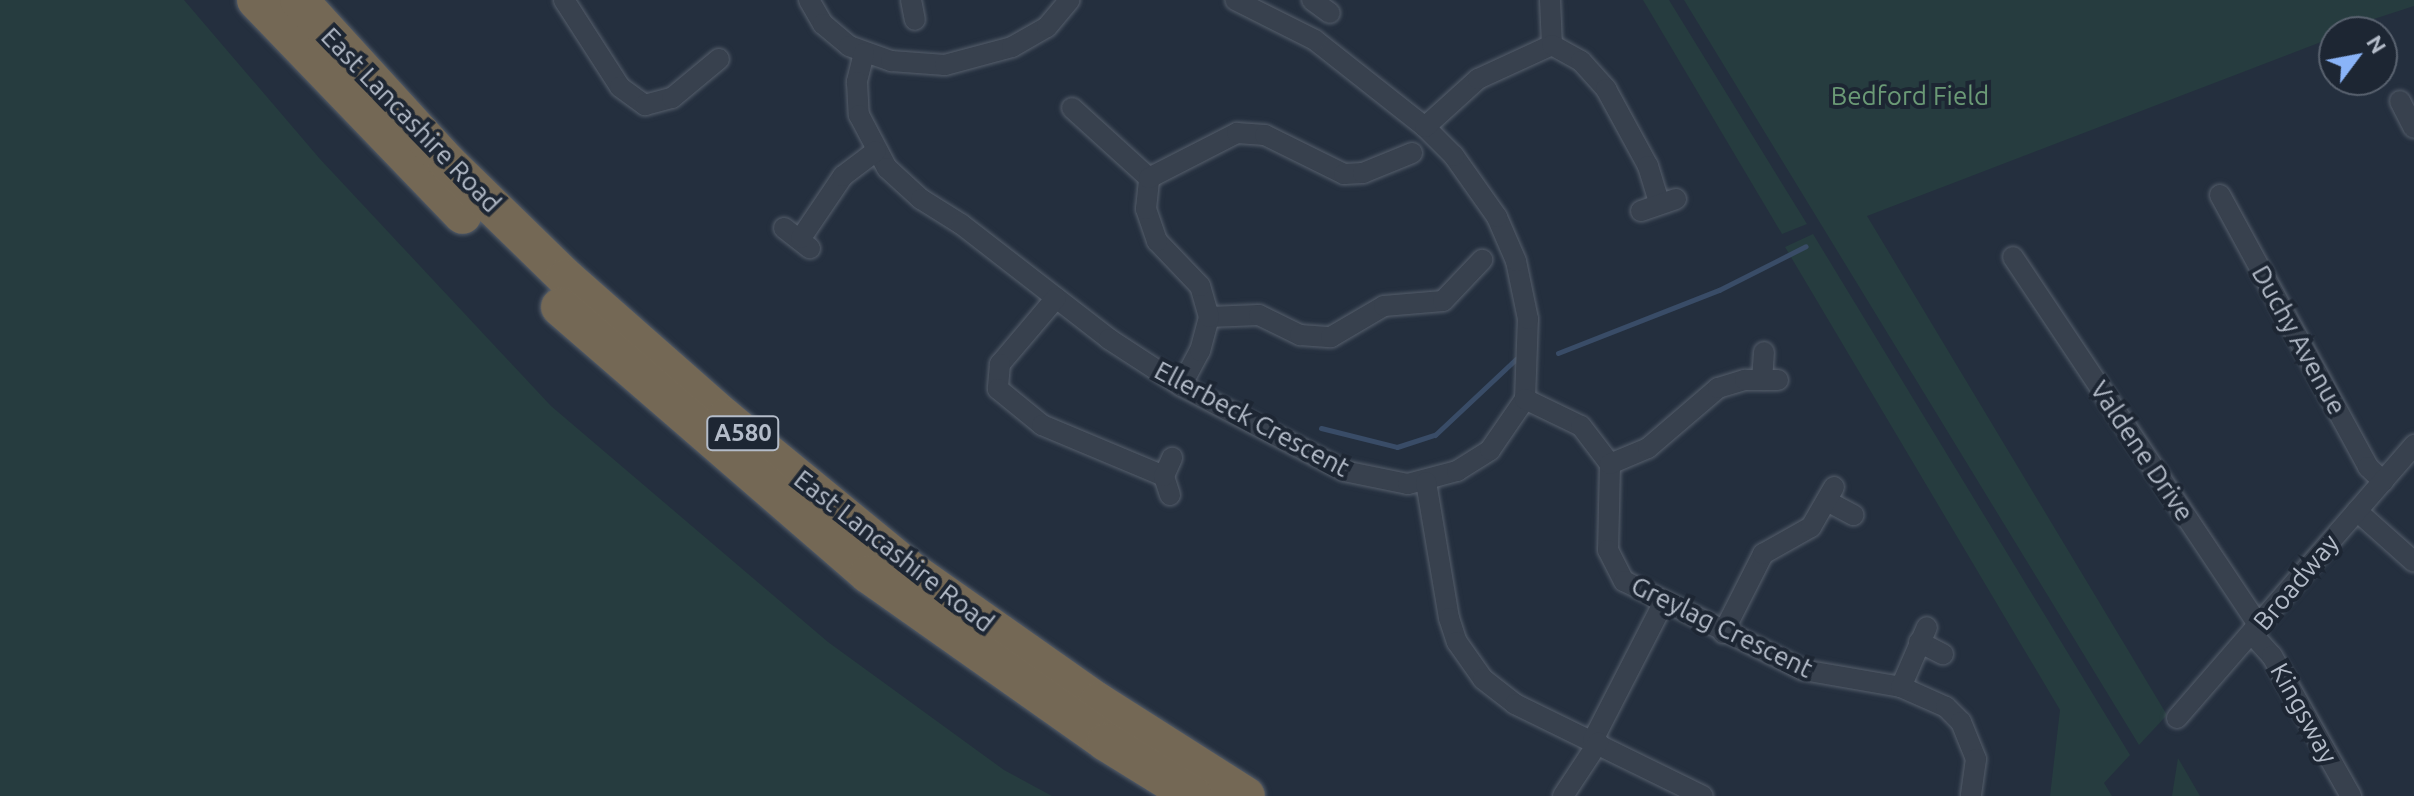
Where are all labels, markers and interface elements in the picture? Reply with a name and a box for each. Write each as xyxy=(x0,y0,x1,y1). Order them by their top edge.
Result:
north arrow xyxy=(2318,16,2398,96)
street label: East Lancashire Road xyxy=(315,21,507,219)
text: N xyxy=(2362,30,2392,58)
park label: Bedford Field xyxy=(1831,80,1989,112)
street label: Duchy Avenue xyxy=(2245,260,2353,420)
street label: Ellerbeck Crescent xyxy=(1149,355,1355,483)
street label: Valdene Drive xyxy=(2084,375,2200,527)
road number: A580 xyxy=(705,413,781,453)
street label: East Lancashire Road xyxy=(788,463,1000,639)
street label: Broadway xyxy=(2247,527,2345,637)
street label: Greylag Crescent xyxy=(1626,570,1818,684)
street label: Kingsway xyxy=(2264,657,2344,769)

